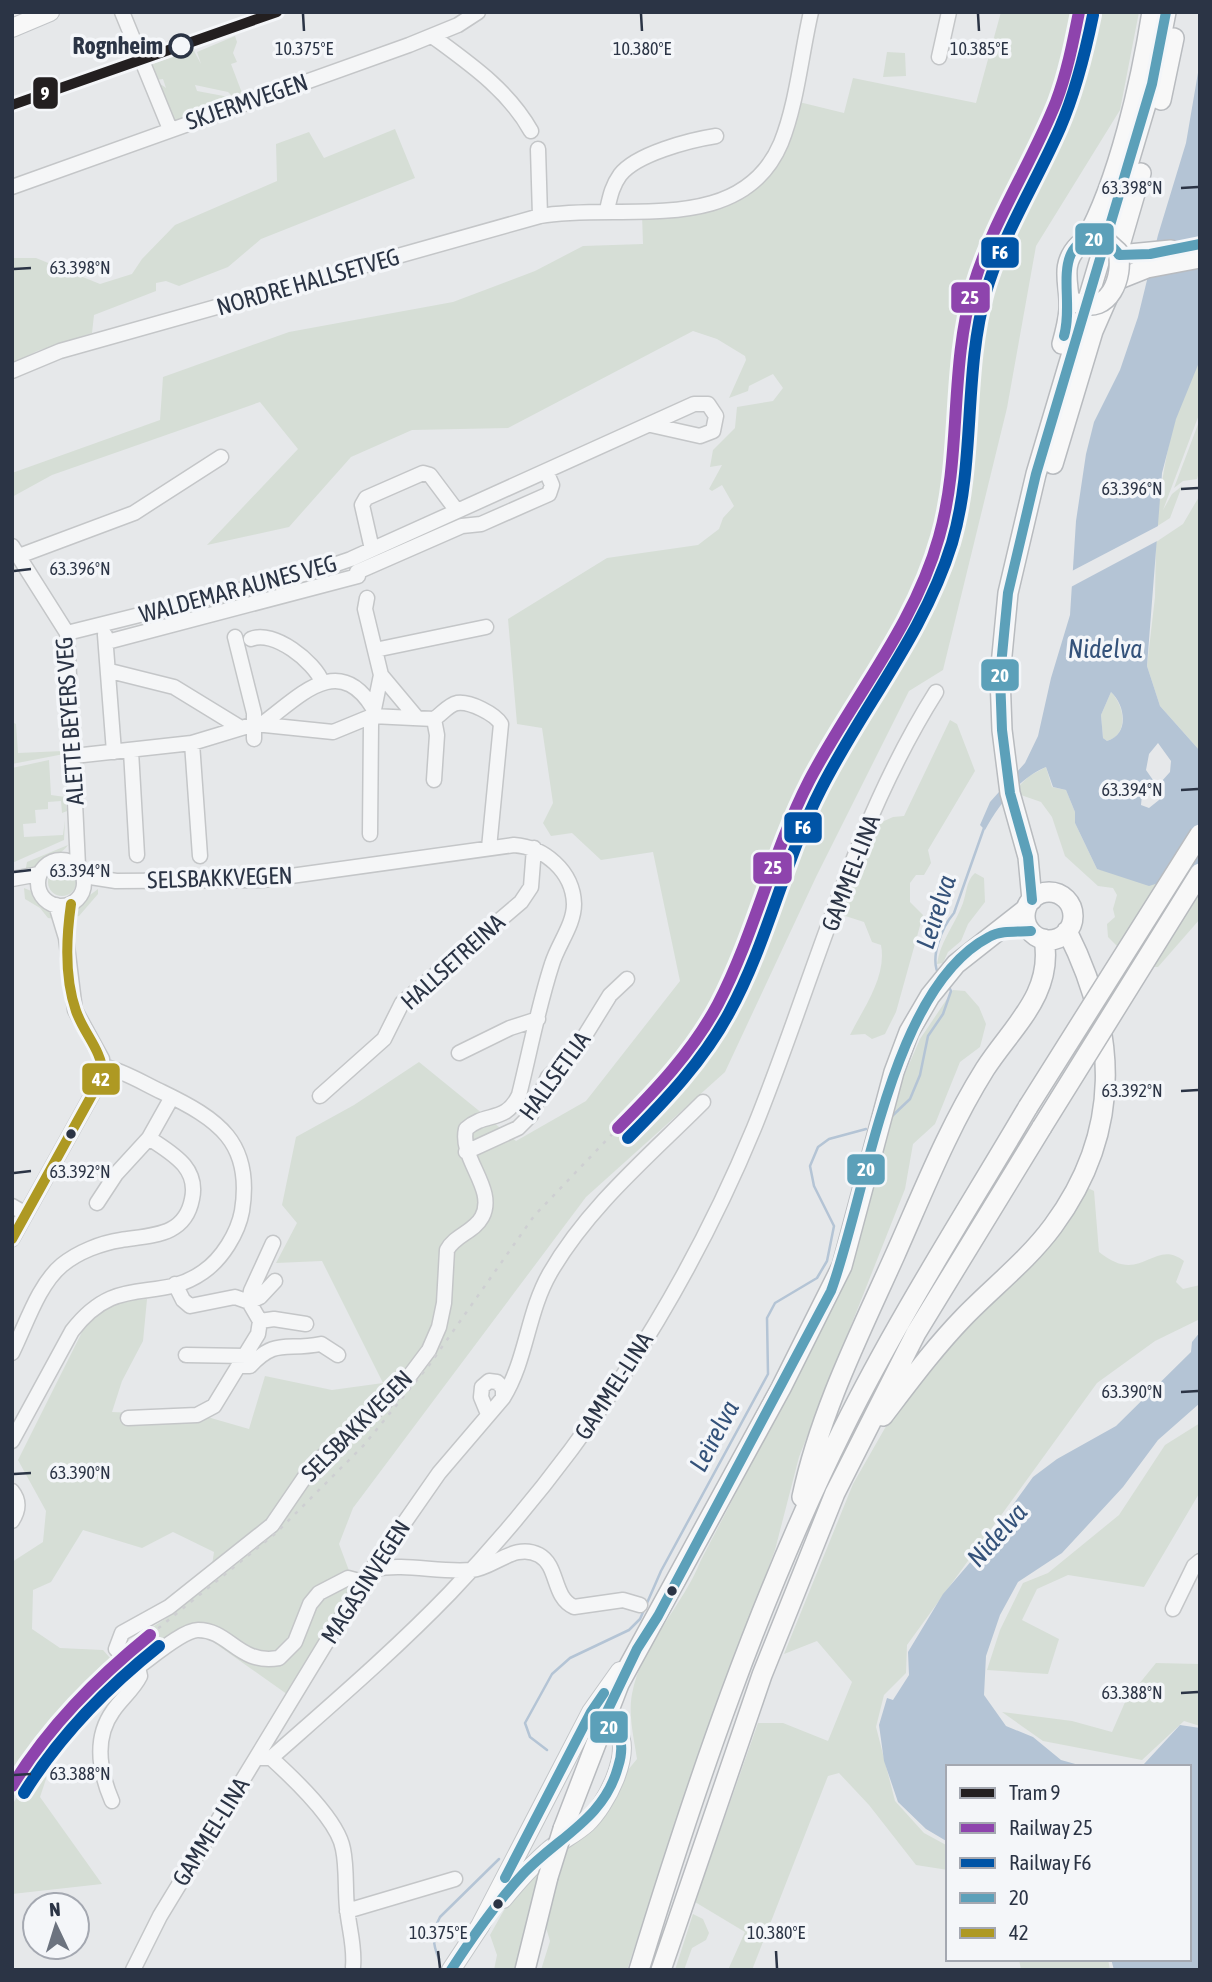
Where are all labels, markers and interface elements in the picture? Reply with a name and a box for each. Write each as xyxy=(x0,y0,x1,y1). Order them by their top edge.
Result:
place label: Rognheim xyxy=(72,32,163,59)
marker: Rognheim xyxy=(169,34,193,58)
text: 10.375°E xyxy=(275,38,333,59)
text: 10.380°E xyxy=(613,38,671,59)
text: 10.385°E xyxy=(950,38,1008,59)
street label: SKJERMVEGEN xyxy=(182,68,311,135)
line badge: 9 xyxy=(32,76,59,110)
text: 9 xyxy=(41,82,50,104)
text: 63.398°N xyxy=(1101,177,1163,198)
line badge: 20 xyxy=(1074,222,1115,256)
text: 20 xyxy=(1085,228,1103,250)
line badge: F6 xyxy=(980,236,1020,269)
text: F6 xyxy=(992,241,1008,263)
street label: NORDRE HALLSETVEG xyxy=(213,243,402,321)
text: 63.398°N xyxy=(49,257,111,278)
line badge: 25 xyxy=(950,281,991,314)
text: 25 xyxy=(961,286,979,308)
text: 63.396°N xyxy=(1101,478,1163,499)
street label: WALDEMAR AUNES VEG xyxy=(136,549,339,628)
text: 63.396°N xyxy=(49,558,111,579)
water label: Nidelva xyxy=(1068,634,1142,664)
street label: ALETTE BEYERS VEG xyxy=(50,636,89,806)
line badge: 20 xyxy=(980,658,1020,692)
text: 20 xyxy=(991,664,1009,686)
text: 63.394°N xyxy=(1101,779,1163,800)
line badge: F6 xyxy=(783,811,823,844)
street label: GAMMEL-LINA xyxy=(816,811,885,935)
text: F6 xyxy=(795,816,811,838)
line badge: 25 xyxy=(752,851,793,885)
text: 25 xyxy=(764,856,782,878)
text: 63.394°N xyxy=(49,860,111,881)
street label: SELSBAKKVEGEN xyxy=(147,861,293,894)
water label: Leirelva xyxy=(910,871,962,953)
street label: HALLSETREINA xyxy=(396,908,510,1015)
street label: HALLSETLIA xyxy=(514,1026,596,1125)
line badge: 42 xyxy=(81,1062,121,1096)
text: 42 xyxy=(91,1068,110,1090)
text: 63.392°N xyxy=(1101,1080,1163,1101)
unlabelled marker xyxy=(64,1127,78,1141)
line badge: 20 xyxy=(846,1153,886,1186)
text: 20 xyxy=(857,1158,875,1180)
text: 63.392°N xyxy=(49,1161,111,1182)
street label: GAMMEL-LINA xyxy=(569,1327,658,1444)
street label: SELSBAKKVEGEN xyxy=(296,1365,418,1487)
text: 63.390°N xyxy=(1101,1381,1163,1402)
water label: Leirelva xyxy=(683,1396,745,1476)
text: 63.390°N xyxy=(49,1462,111,1483)
water label: Nidelva xyxy=(961,1497,1033,1573)
street label: MAGASINVEGEN xyxy=(316,1515,416,1649)
unlabelled marker xyxy=(665,1584,679,1598)
text: 63.388°N xyxy=(1101,1682,1163,1703)
line badge: 20 xyxy=(589,1710,629,1744)
text: 20 xyxy=(600,1716,618,1738)
text: 63.388°N xyxy=(49,1763,111,1784)
legend xyxy=(946,1765,1191,1961)
street label: GAMMEL-LINA xyxy=(167,1773,255,1891)
text: Tram 9 xyxy=(1009,1780,1060,1804)
text: Railway 25 xyxy=(1009,1815,1093,1839)
text: Railway F6 xyxy=(1009,1850,1092,1874)
text: 20 xyxy=(1009,1885,1029,1909)
north arrow xyxy=(21,1891,91,1961)
unlabelled marker xyxy=(491,1897,505,1911)
text: N xyxy=(48,1898,61,1920)
text: 42 xyxy=(1009,1920,1029,1944)
text: 10.375°E xyxy=(409,1922,467,1943)
text: 10.380°E xyxy=(747,1922,805,1943)

